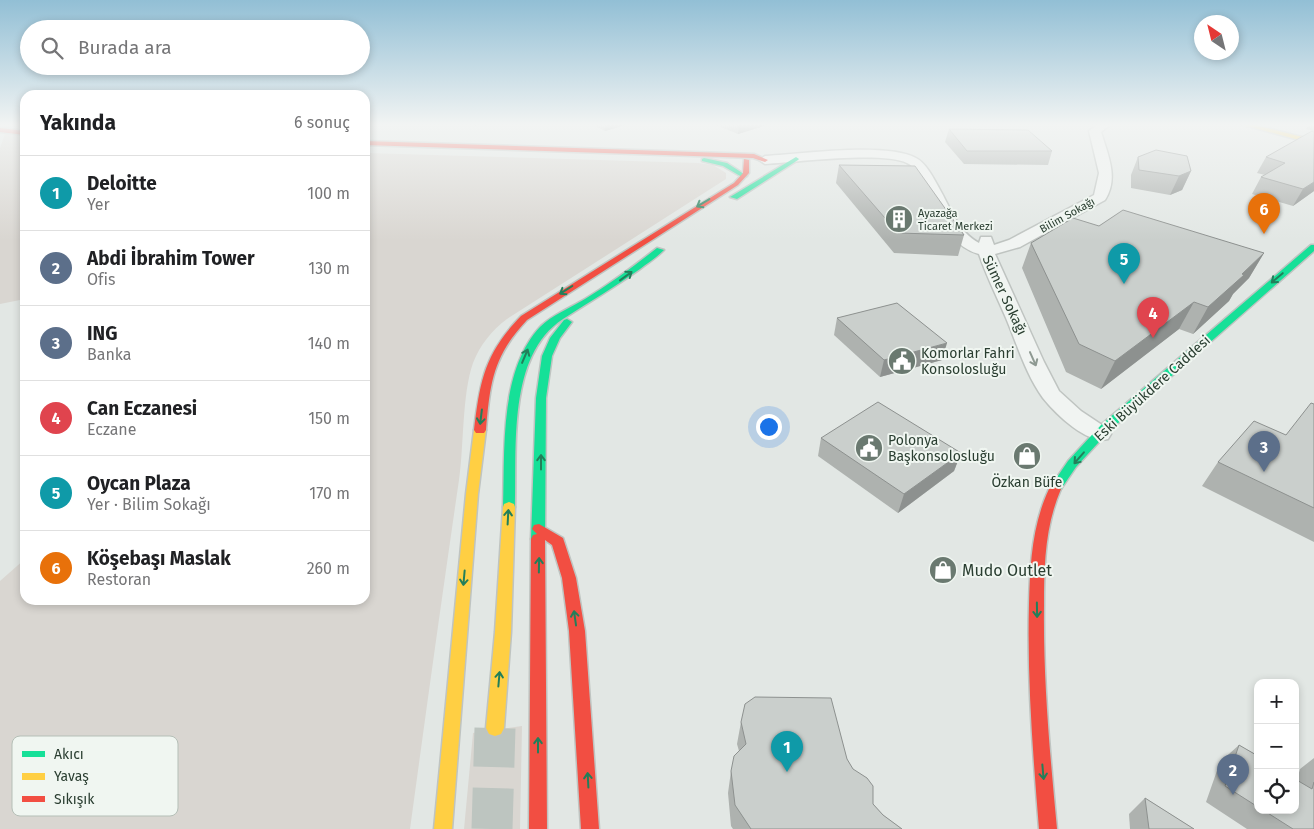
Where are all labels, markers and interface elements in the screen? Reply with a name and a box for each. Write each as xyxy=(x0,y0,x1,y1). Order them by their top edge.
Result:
north arrow xyxy=(1194,15,1239,60)
search box xyxy=(20,20,370,75)
icon: search xyxy=(38,34,66,62)
text: Burada ara xyxy=(78,36,172,59)
text: Yakında xyxy=(40,110,116,136)
text: 6 sonuç xyxy=(294,113,350,132)
text: Deloitte xyxy=(87,172,157,195)
text: 1 xyxy=(52,184,60,203)
text: 100 m xyxy=(307,184,350,203)
pin: 6 xyxy=(1248,193,1280,234)
text: Yer xyxy=(87,195,110,214)
street label: Bilim Sokağı xyxy=(1037,195,1097,236)
one-way arrow xyxy=(697,198,711,208)
building icon: Ayazağa Ticaret Merkezi xyxy=(884,204,914,234)
place label: Ayazağa Ticaret Merkezi xyxy=(918,207,993,233)
pin: 5 xyxy=(1108,243,1140,284)
text: Abdi İbrahim Tower xyxy=(87,247,255,270)
street label: Sümer Sokağı xyxy=(979,253,1030,338)
text: 2 xyxy=(52,259,60,278)
text: 130 m xyxy=(308,259,350,278)
text: Ofis xyxy=(87,270,115,289)
one-way arrow xyxy=(619,270,632,281)
one-way arrow xyxy=(1270,273,1283,284)
one-way arrow xyxy=(559,285,573,296)
pin: 4 xyxy=(1137,297,1169,338)
text: ING xyxy=(87,322,117,345)
street label: Eski Büyükdere Caddesi xyxy=(1091,332,1214,445)
text: 3 xyxy=(52,334,60,353)
text: 140 m xyxy=(308,334,350,353)
text: Banka xyxy=(87,345,131,364)
place label: Komorlar Fahri Konsolosluğu xyxy=(921,345,1015,378)
public building icon: Komorlar Fahri Konsolosluğu xyxy=(887,346,917,376)
one-way arrow xyxy=(520,349,530,364)
one-way arrow xyxy=(1029,351,1039,366)
text: Can Eczanesi xyxy=(87,397,197,420)
one-way arrow xyxy=(476,408,486,424)
text: 4 xyxy=(51,409,61,428)
text: 150 m xyxy=(308,409,350,428)
your location xyxy=(756,414,782,440)
text: Eczane xyxy=(87,420,136,439)
pin: 3 xyxy=(1248,431,1280,472)
place label: Polonya Başkonsolosluğu xyxy=(888,432,995,465)
public building icon: Polonya Başkonsolosluğu xyxy=(854,433,884,463)
shop icon: Özkan Büfe xyxy=(1012,441,1042,471)
one-way arrow xyxy=(1073,451,1084,464)
one-way arrow xyxy=(536,455,546,471)
text: Oycan Plaza xyxy=(87,472,191,495)
place label: Özkan Büfe xyxy=(992,473,1063,491)
text: 5 xyxy=(52,484,60,503)
text: 170 m xyxy=(309,484,350,503)
text: Yer · Bilim Sokağı xyxy=(87,495,211,514)
one-way arrow xyxy=(503,510,512,526)
text: Köşebaşı Maslak xyxy=(87,547,231,570)
shop icon: Mudo Outlet xyxy=(928,555,958,585)
one-way arrow xyxy=(534,558,544,574)
text: 6 xyxy=(51,559,61,578)
text: 260 m xyxy=(307,559,350,578)
place label: Mudo Outlet xyxy=(962,561,1052,580)
text: Restoran xyxy=(87,570,151,589)
one-way arrow xyxy=(459,570,469,586)
one-way arrow xyxy=(1032,601,1042,617)
one-way arrow xyxy=(570,611,580,627)
one-way arrow xyxy=(494,672,504,688)
map controls xyxy=(1254,679,1299,814)
button: + xyxy=(1254,679,1299,724)
button: − xyxy=(1254,724,1299,769)
pin: 1 xyxy=(771,731,803,772)
legend xyxy=(12,736,178,816)
one-way arrow xyxy=(533,738,543,754)
text: Akıcı xyxy=(54,746,84,763)
pin: 2 xyxy=(1217,754,1249,795)
one-way arrow xyxy=(1039,764,1048,780)
text: Yavaş xyxy=(54,768,89,785)
button: locate xyxy=(1254,769,1299,814)
one-way arrow xyxy=(583,773,592,789)
text: Sıkışık xyxy=(54,791,95,808)

